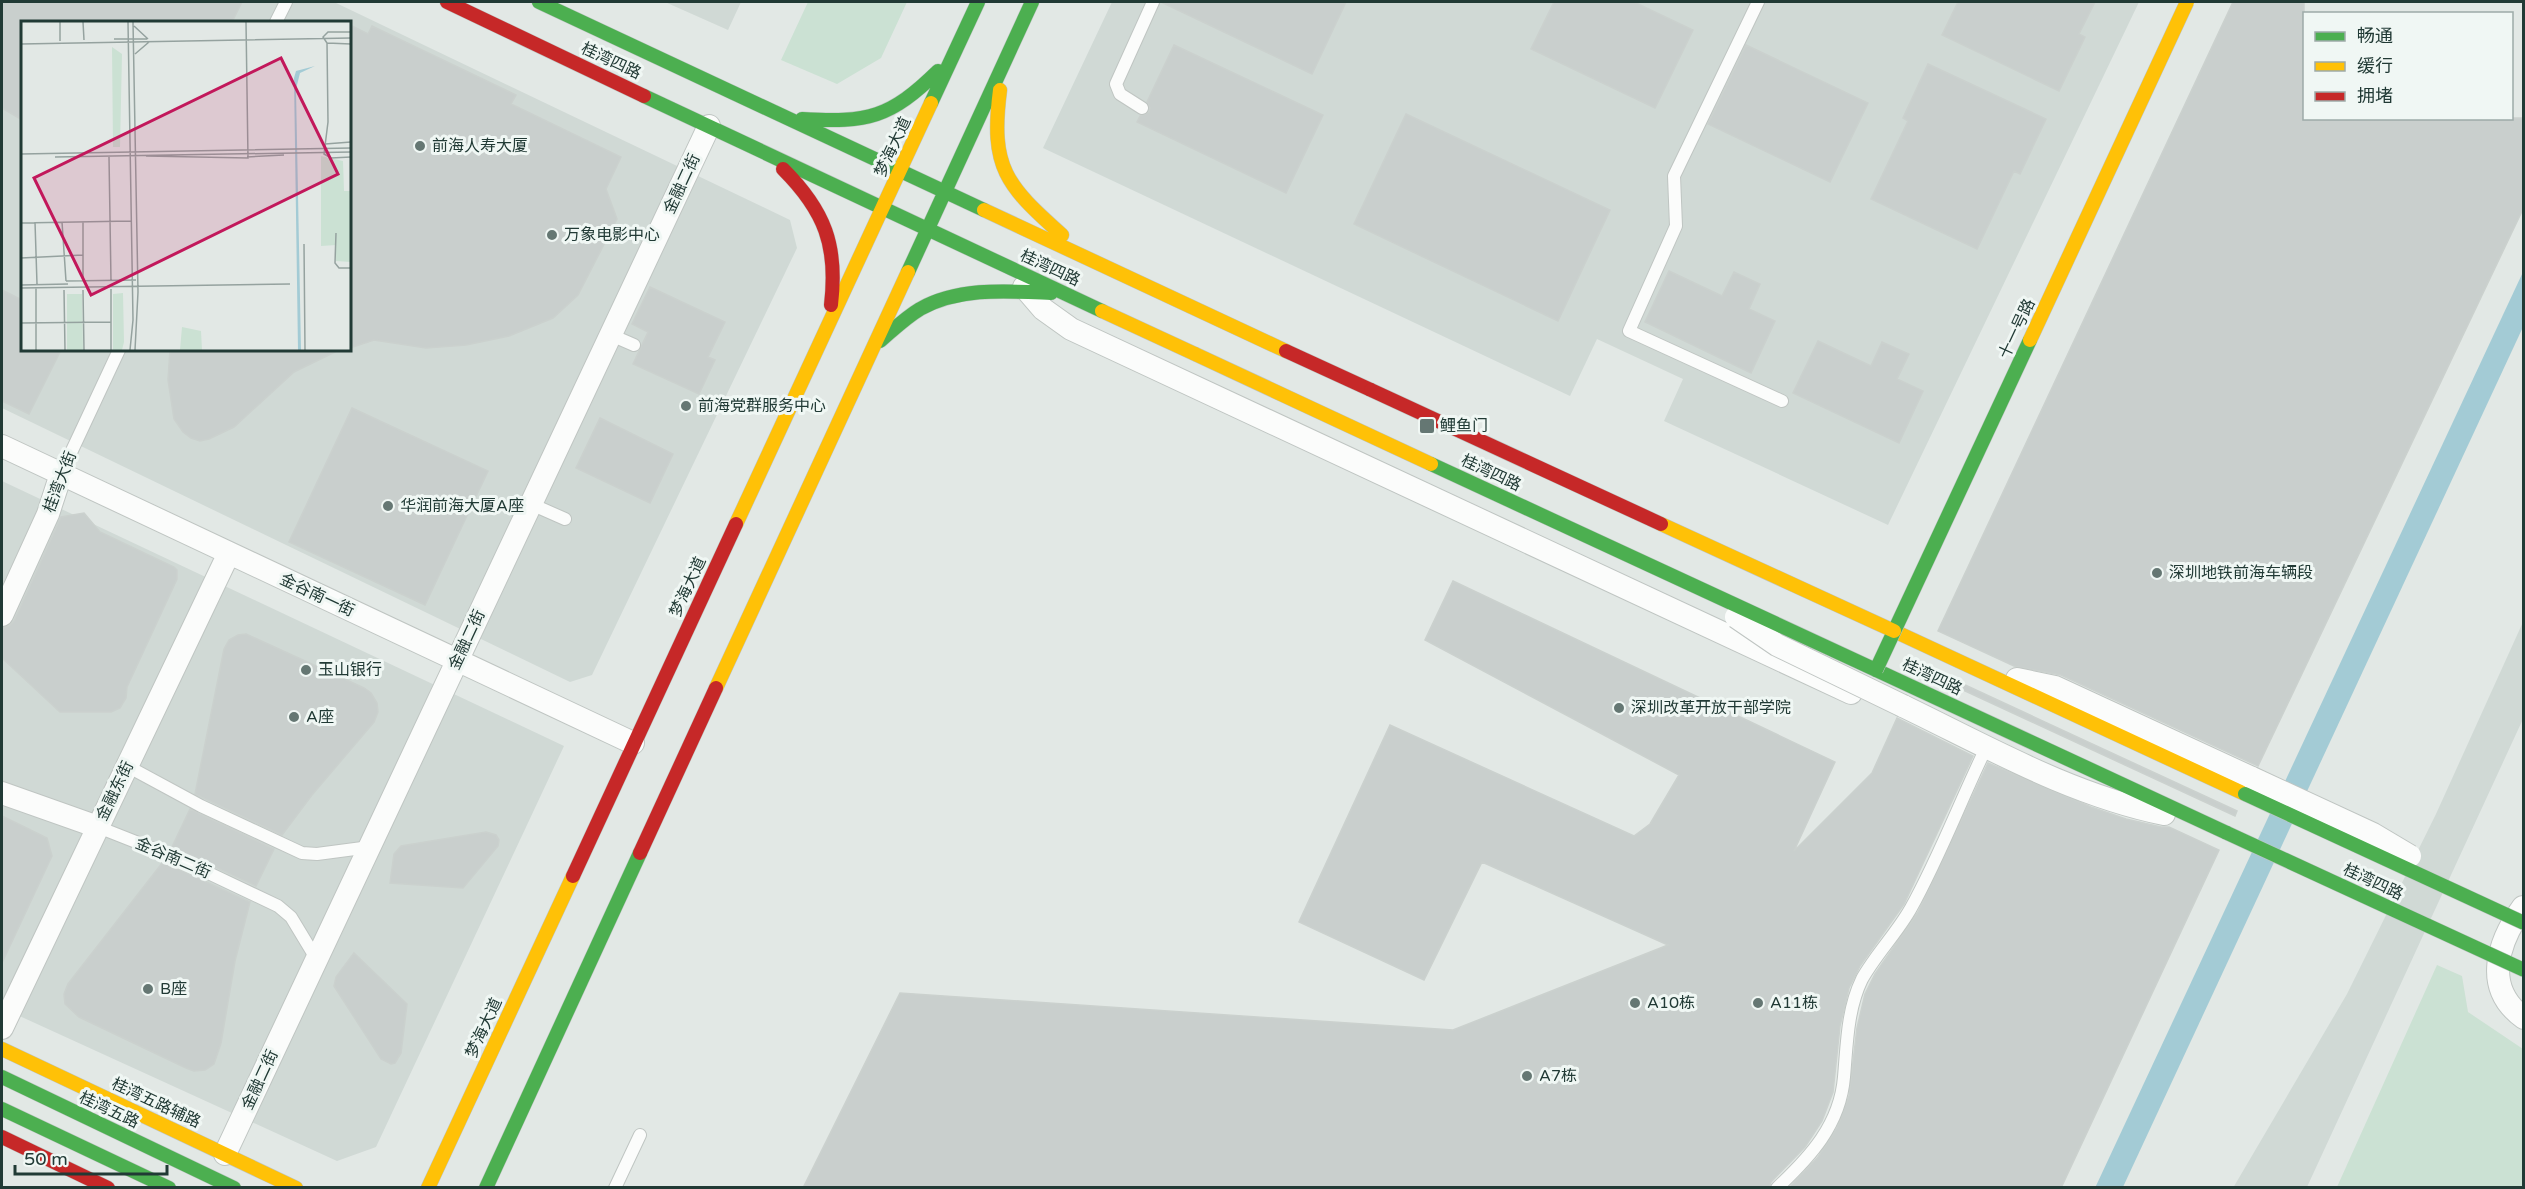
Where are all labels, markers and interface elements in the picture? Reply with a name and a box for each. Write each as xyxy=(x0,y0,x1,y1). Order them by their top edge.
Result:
legend xyxy=(2303,12,2513,120)
inset map xyxy=(21,21,351,351)
text: 畅通 xyxy=(2357,25,2393,47)
street label: 桂湾四路 xyxy=(578,38,644,84)
text: 缓行 xyxy=(2357,55,2393,77)
text: 拥堵 xyxy=(2357,85,2393,107)
street label: 梦海大道 xyxy=(870,114,916,180)
place label: 前海人寿大厦 xyxy=(432,136,528,156)
marker: 前海人寿大厦 xyxy=(413,139,427,153)
street label: 金融二街 xyxy=(659,151,705,217)
place label: 万象电影中心 xyxy=(564,225,660,245)
marker: 万象电影中心 xyxy=(545,228,559,242)
street label: 桂湾四路 xyxy=(1017,245,1083,291)
street label: 十一号路 xyxy=(1994,296,2040,362)
place label: 前海党群服务中心 xyxy=(698,396,826,416)
marker: 前海党群服务中心 xyxy=(679,399,693,413)
place label: 鲤鱼门 xyxy=(1440,416,1488,436)
marker: 鲤鱼门 xyxy=(1418,417,1436,435)
street label: 桂湾大街 xyxy=(39,449,81,515)
street label: 桂湾四路 xyxy=(1458,450,1524,496)
place label: 华润前海大厦A座 xyxy=(400,496,524,516)
marker: 华润前海大厦A座 xyxy=(381,499,395,513)
street label: 梦海大道 xyxy=(665,554,711,620)
place label: 深圳地铁前海车辆段 xyxy=(2169,563,2313,583)
marker: 深圳地铁前海车辆段 xyxy=(2150,566,2164,580)
street label: 金谷南一街 xyxy=(277,569,357,621)
street label: 金融二街 xyxy=(444,607,490,673)
street label: 桂湾四路 xyxy=(1899,654,1965,700)
place label: 玉山银行 xyxy=(318,660,382,680)
marker: 玉山银行 xyxy=(299,663,313,677)
place label: 深圳改革开放干部学院 xyxy=(1631,698,1791,718)
marker: 深圳改革开放干部学院 xyxy=(1612,701,1626,715)
place label: A座 xyxy=(306,707,334,727)
marker: A座 xyxy=(287,710,301,724)
street label: 金融东街 xyxy=(92,758,138,824)
street label: 金谷南二街 xyxy=(132,833,214,883)
street label: 桂湾四路 xyxy=(2340,859,2406,905)
place label: B座 xyxy=(160,979,187,999)
marker: B座 xyxy=(141,982,155,996)
place label: A10栋 xyxy=(1647,993,1695,1013)
place label: A11栋 xyxy=(1770,993,1818,1013)
street label: 梦海大道 xyxy=(461,995,507,1061)
marker: A10栋 xyxy=(1628,996,1642,1010)
marker: A11栋 xyxy=(1751,996,1765,1010)
street label: 金融二街 xyxy=(237,1047,283,1113)
place label: A7栋 xyxy=(1539,1066,1577,1086)
marker: A7栋 xyxy=(1520,1069,1534,1083)
street label: 桂湾五路辅路 xyxy=(108,1074,204,1132)
street label: 桂湾五路 xyxy=(76,1088,142,1132)
scale bar xyxy=(15,1138,166,1176)
text: 50 m xyxy=(24,1148,68,1170)

